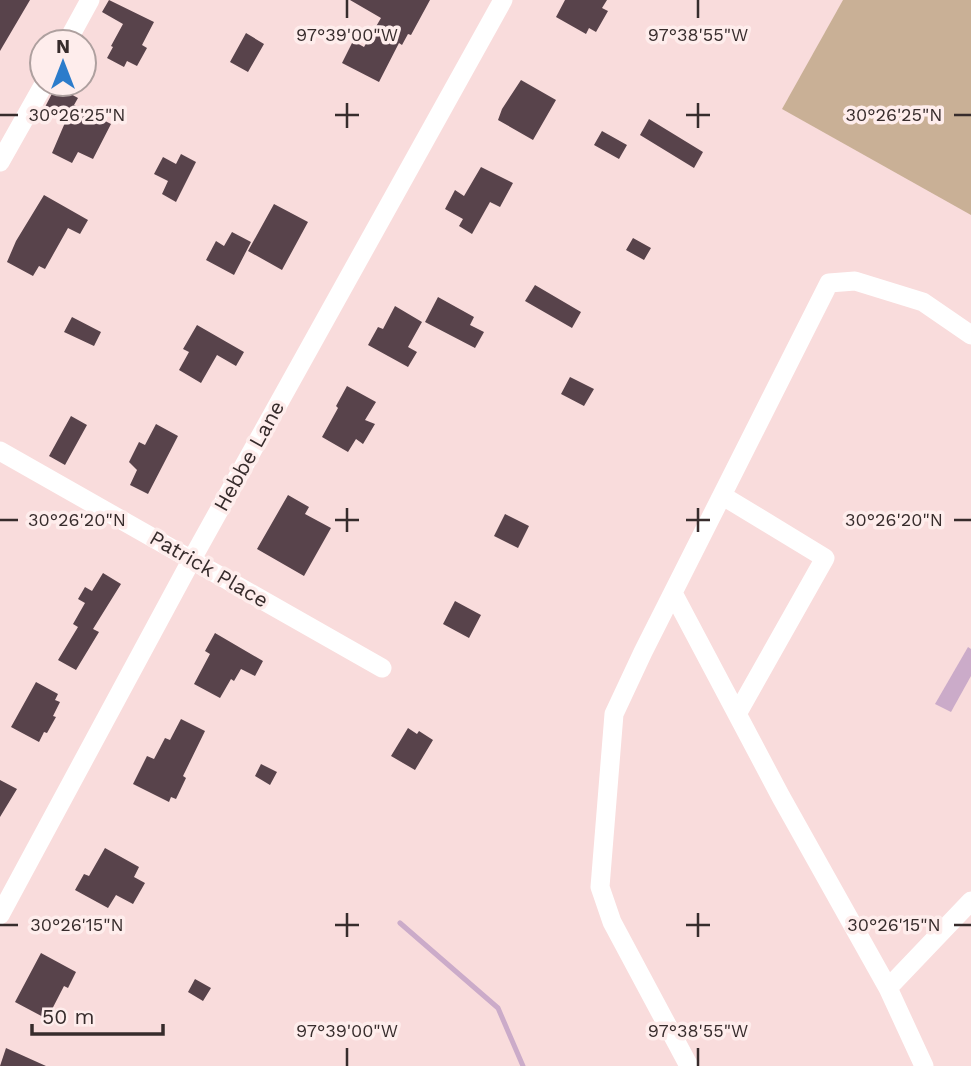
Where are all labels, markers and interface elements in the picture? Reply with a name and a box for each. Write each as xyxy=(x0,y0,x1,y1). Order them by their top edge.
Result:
text: 97°39'00"W xyxy=(296,24,398,45)
text: 97°38'55"W xyxy=(648,24,748,45)
north arrow xyxy=(28,28,98,98)
text: N xyxy=(56,35,70,58)
text: 30°26'25"N xyxy=(28,104,126,125)
text: 30°26'25"N xyxy=(845,104,943,125)
street label: Hebbe Lane xyxy=(208,396,289,515)
text: 30°26'20"N xyxy=(28,509,126,530)
text: 30°26'20"N xyxy=(845,509,943,530)
street label: Patrick Place xyxy=(146,525,273,613)
text: 30°26'15"N xyxy=(30,914,124,935)
text: 30°26'15"N xyxy=(847,914,941,935)
scale bar xyxy=(32,992,163,1036)
text: 50 m xyxy=(42,1004,94,1029)
text: 97°39'00"W xyxy=(296,1020,398,1041)
text: 97°38'55"W xyxy=(648,1020,748,1041)

